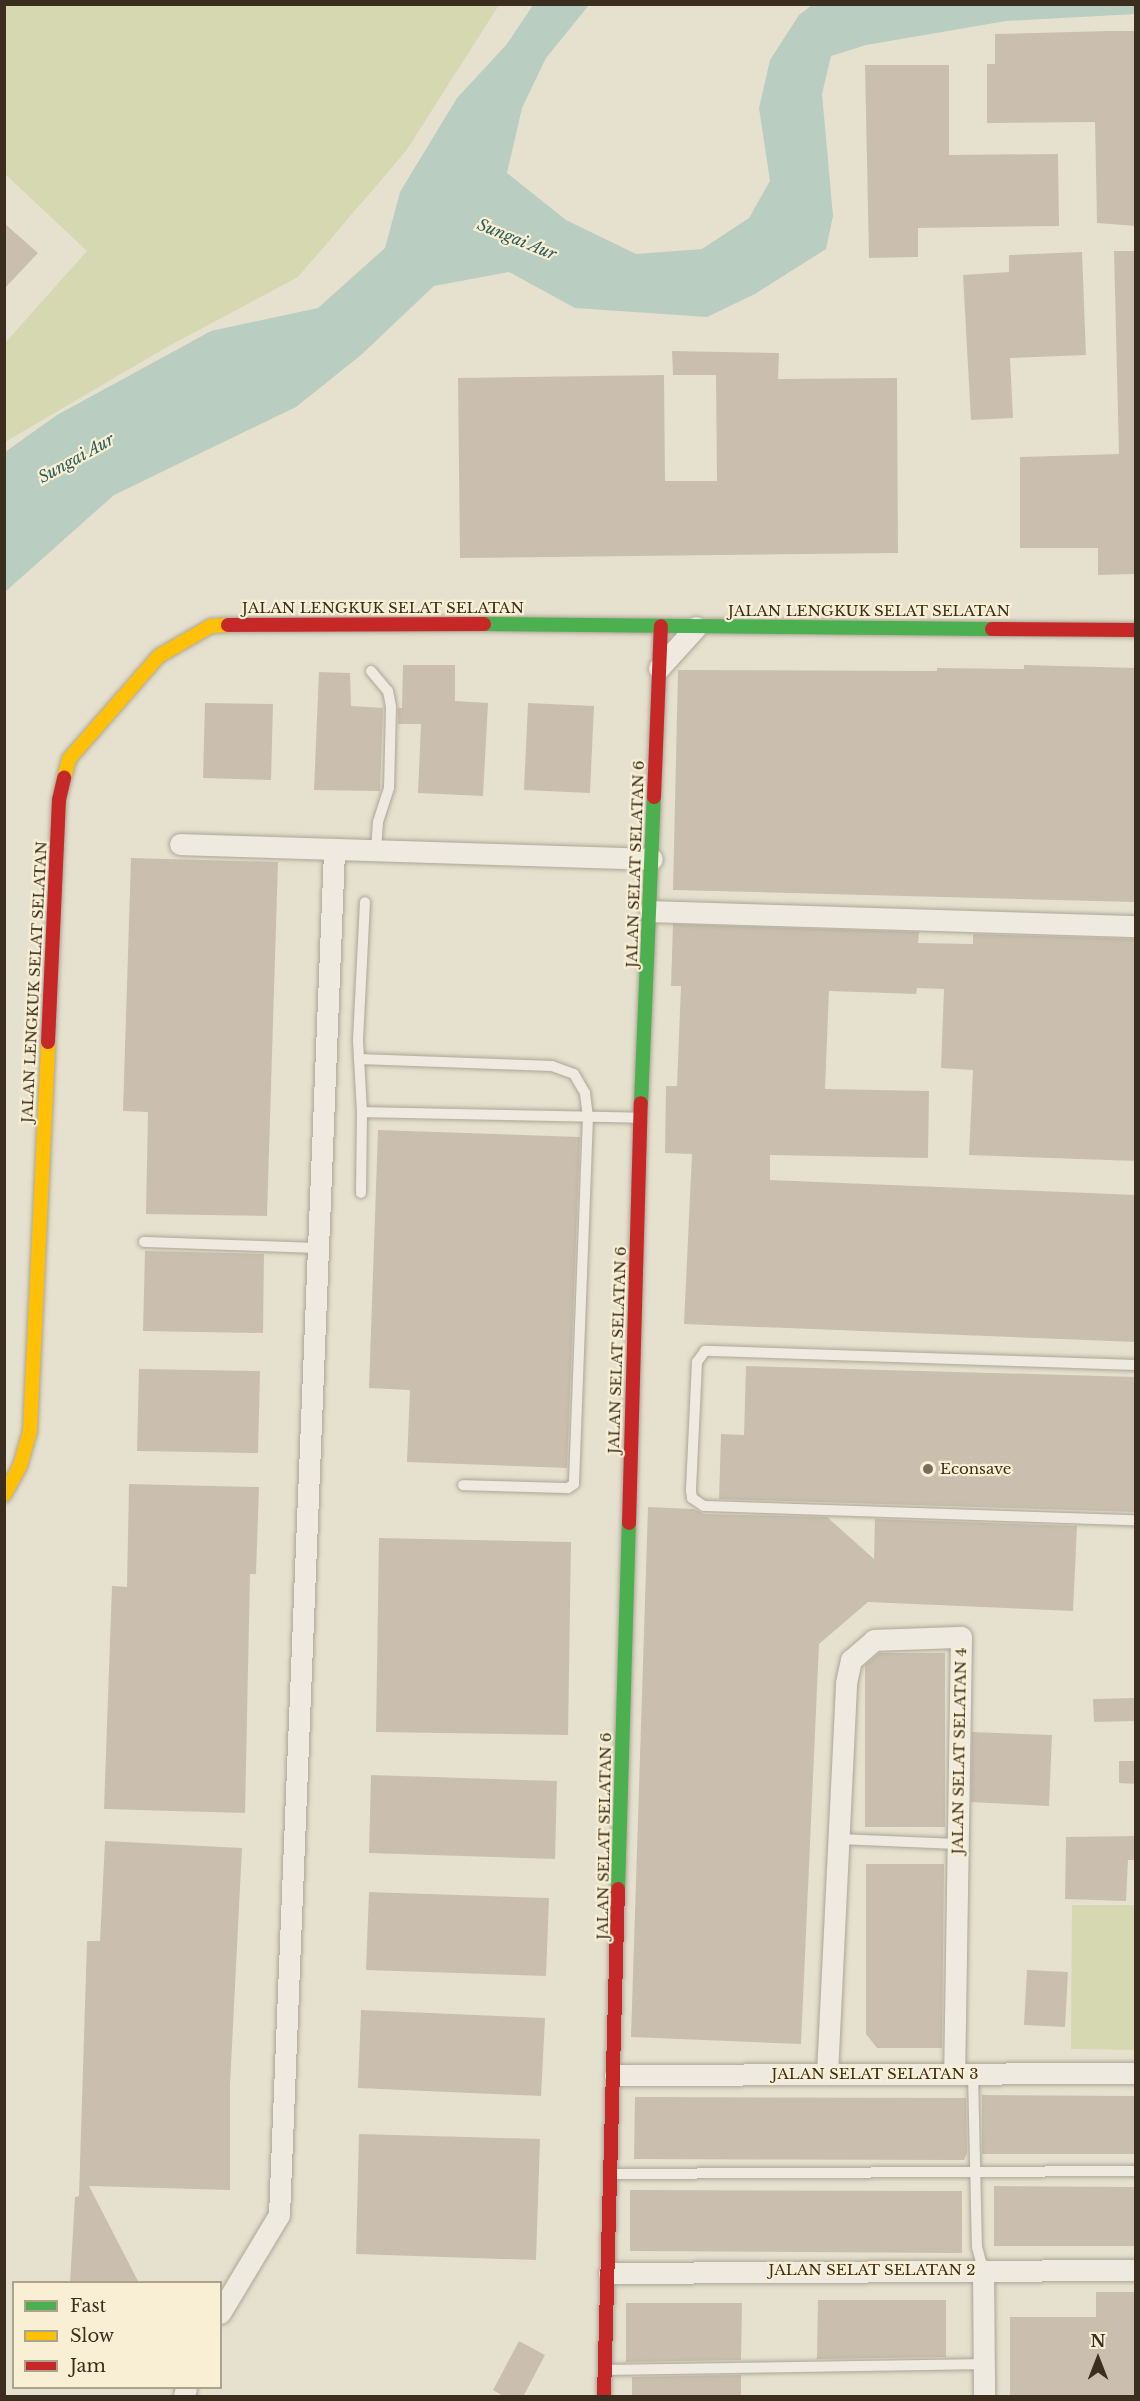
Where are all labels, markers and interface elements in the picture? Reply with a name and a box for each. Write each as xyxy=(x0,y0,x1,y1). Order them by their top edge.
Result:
water label: Sungai Aur xyxy=(474,214,560,264)
water label: Sungai Aur xyxy=(34,429,118,487)
street label: JALAN LENGKUK SELAT SELATAN xyxy=(242,599,524,617)
street label: JALAN LENGKUK SELAT SELATAN xyxy=(728,602,1010,620)
street label: JALAN SELAT SELATAN 6 xyxy=(622,760,648,968)
street label: JALAN LENGKUK SELAT SELATAN xyxy=(18,840,50,1124)
street label: JALAN SELAT SELATAN 6 xyxy=(604,1246,630,1454)
place label: Econsave xyxy=(940,1460,1011,1478)
marker: Econsave xyxy=(921,1462,935,1476)
street label: JALAN SELAT SELATAN 4 xyxy=(948,1647,970,1855)
street label: JALAN SELAT SELATAN 6 xyxy=(593,1732,615,1940)
street label: JALAN SELAT SELATAN 3 xyxy=(771,2065,979,2083)
street label: JALAN SELAT SELATAN 2 xyxy=(768,2261,976,2279)
legend xyxy=(12,2281,222,2389)
text: Fast xyxy=(70,2295,106,2317)
text: Slow xyxy=(70,2325,114,2347)
north arrow xyxy=(1068,2329,1128,2389)
text: N xyxy=(1090,2331,1106,2351)
text: Jam xyxy=(70,2355,106,2377)

